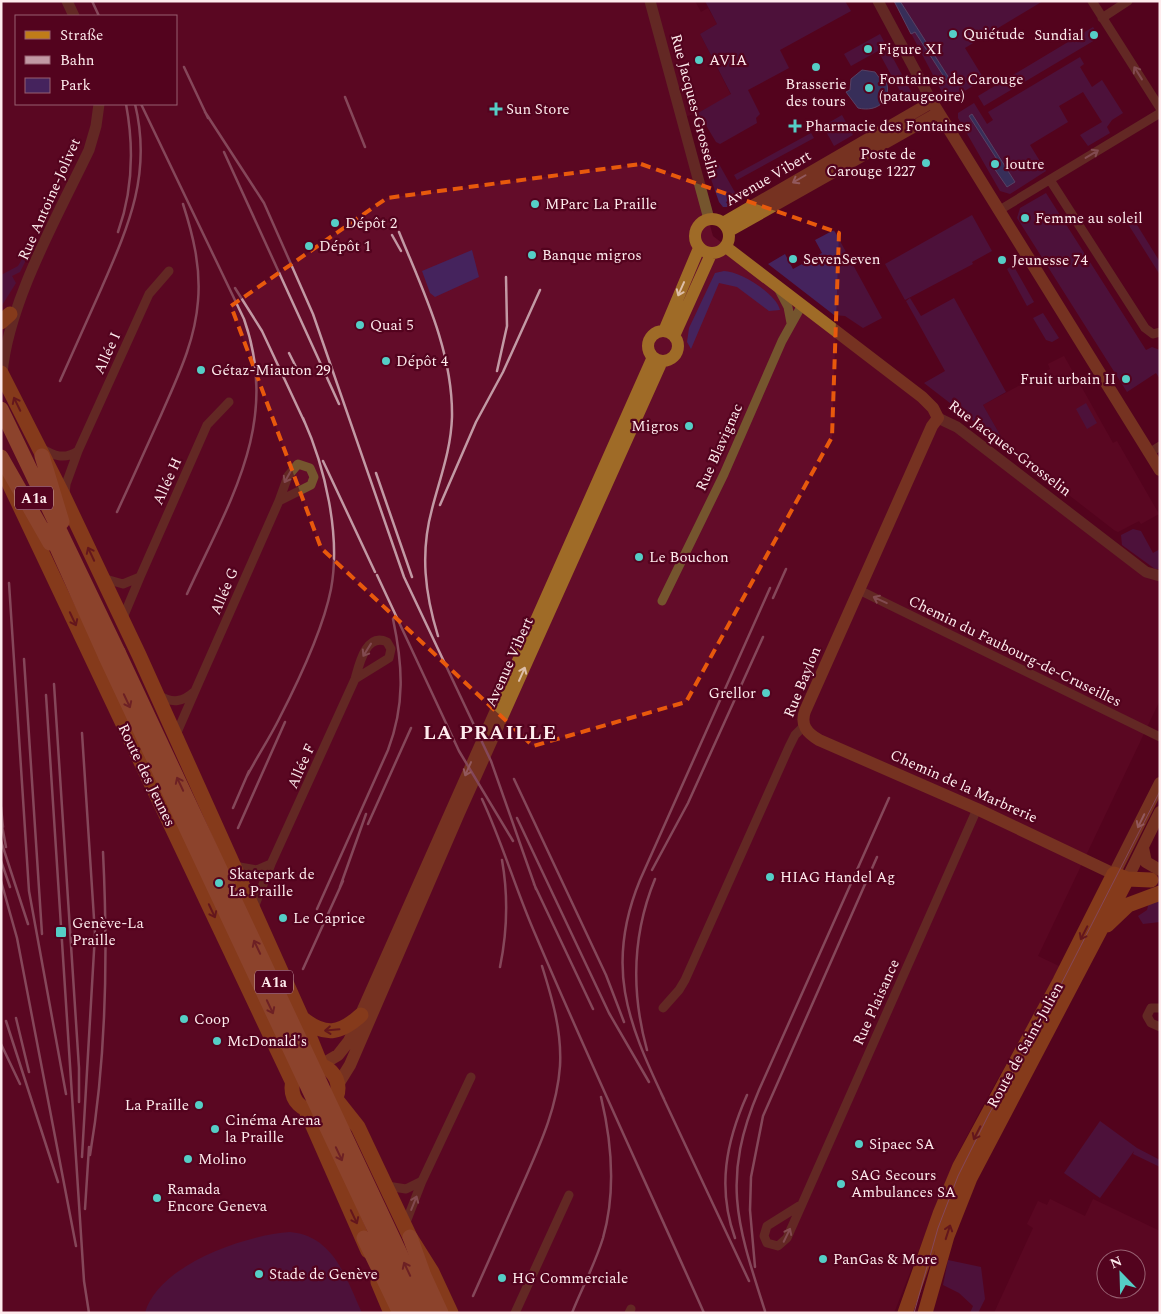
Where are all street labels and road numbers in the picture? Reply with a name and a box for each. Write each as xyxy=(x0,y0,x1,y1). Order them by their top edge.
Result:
street label: Rue Jacques-Grosselin xyxy=(664,31,725,181)
street label: Rue Antoine-Jolivet xyxy=(12,134,87,264)
street label: Avenue Vibert xyxy=(721,144,816,212)
street label: Allée I xyxy=(88,328,127,378)
street label: Rue Jacques-Grosselin xyxy=(943,394,1076,503)
street label: Rue Blavignac xyxy=(690,400,749,495)
street label: Allée H xyxy=(147,454,188,509)
road number: A1a xyxy=(15,486,53,509)
street label: Allée G xyxy=(204,564,245,619)
street label: Chemin du Faubourg-de-Cruseilles xyxy=(904,590,1125,713)
street label: Avenue Vibert xyxy=(479,614,539,711)
street label: Rue Baylon xyxy=(778,643,827,721)
street label: Route des Jeunes xyxy=(112,720,182,831)
street label: Allée F xyxy=(281,740,322,793)
street label: Chemin de la Marbrerie xyxy=(886,744,1041,829)
street label: Rue Plaisance xyxy=(847,955,906,1049)
road number: A1a xyxy=(255,970,293,994)
street label: Route de Saint-Julien xyxy=(981,978,1070,1112)

